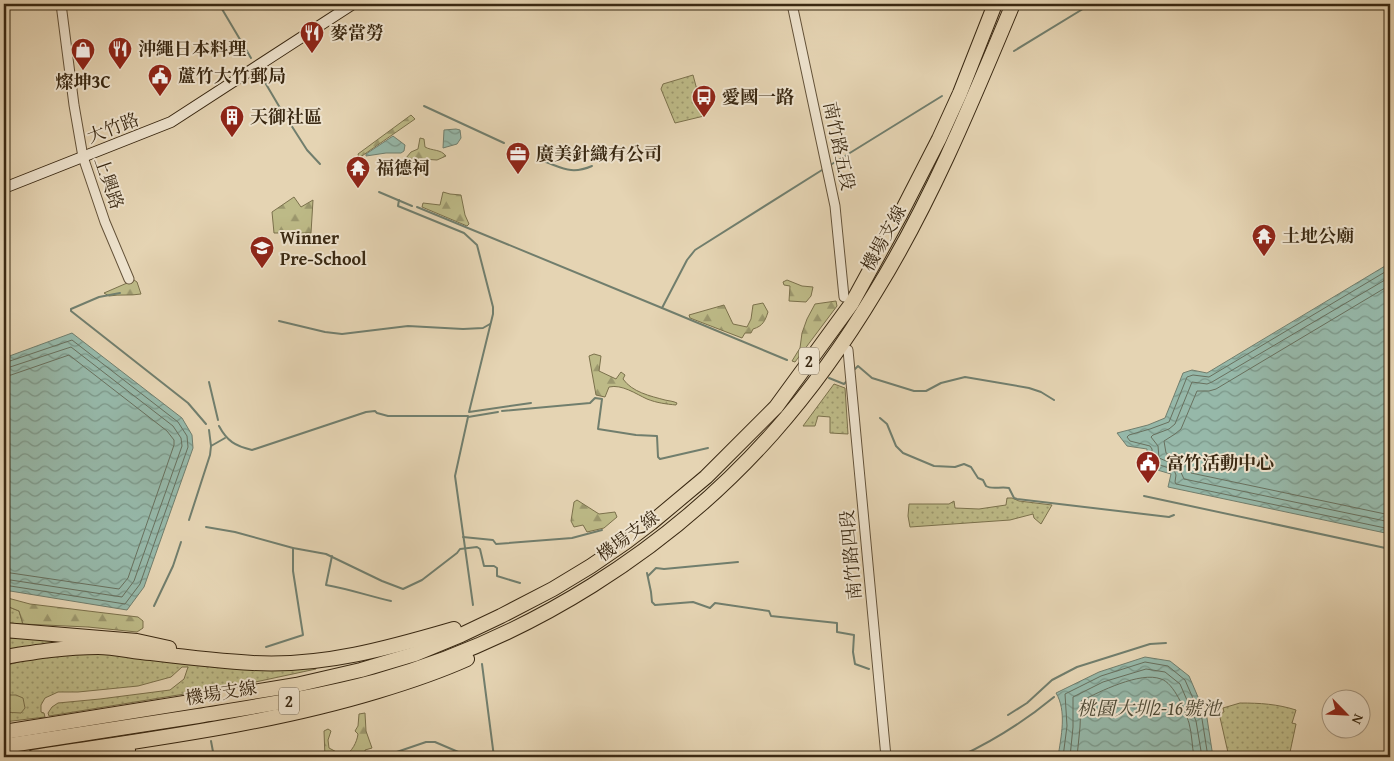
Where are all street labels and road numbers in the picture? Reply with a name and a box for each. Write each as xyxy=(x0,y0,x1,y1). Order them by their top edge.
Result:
street label: 南竹路五段 xyxy=(817,99,862,193)
street label: 大竹路 xyxy=(83,105,143,150)
street label: 上興路 xyxy=(88,153,131,213)
street label: 機場支線 xyxy=(854,200,913,276)
road number: 2 xyxy=(799,348,819,374)
street label: 機場支線 xyxy=(591,504,665,568)
street label: 南竹路四段 xyxy=(833,509,868,601)
street label: 機場支線 xyxy=(183,674,259,711)
road number: 2 xyxy=(279,688,299,714)

